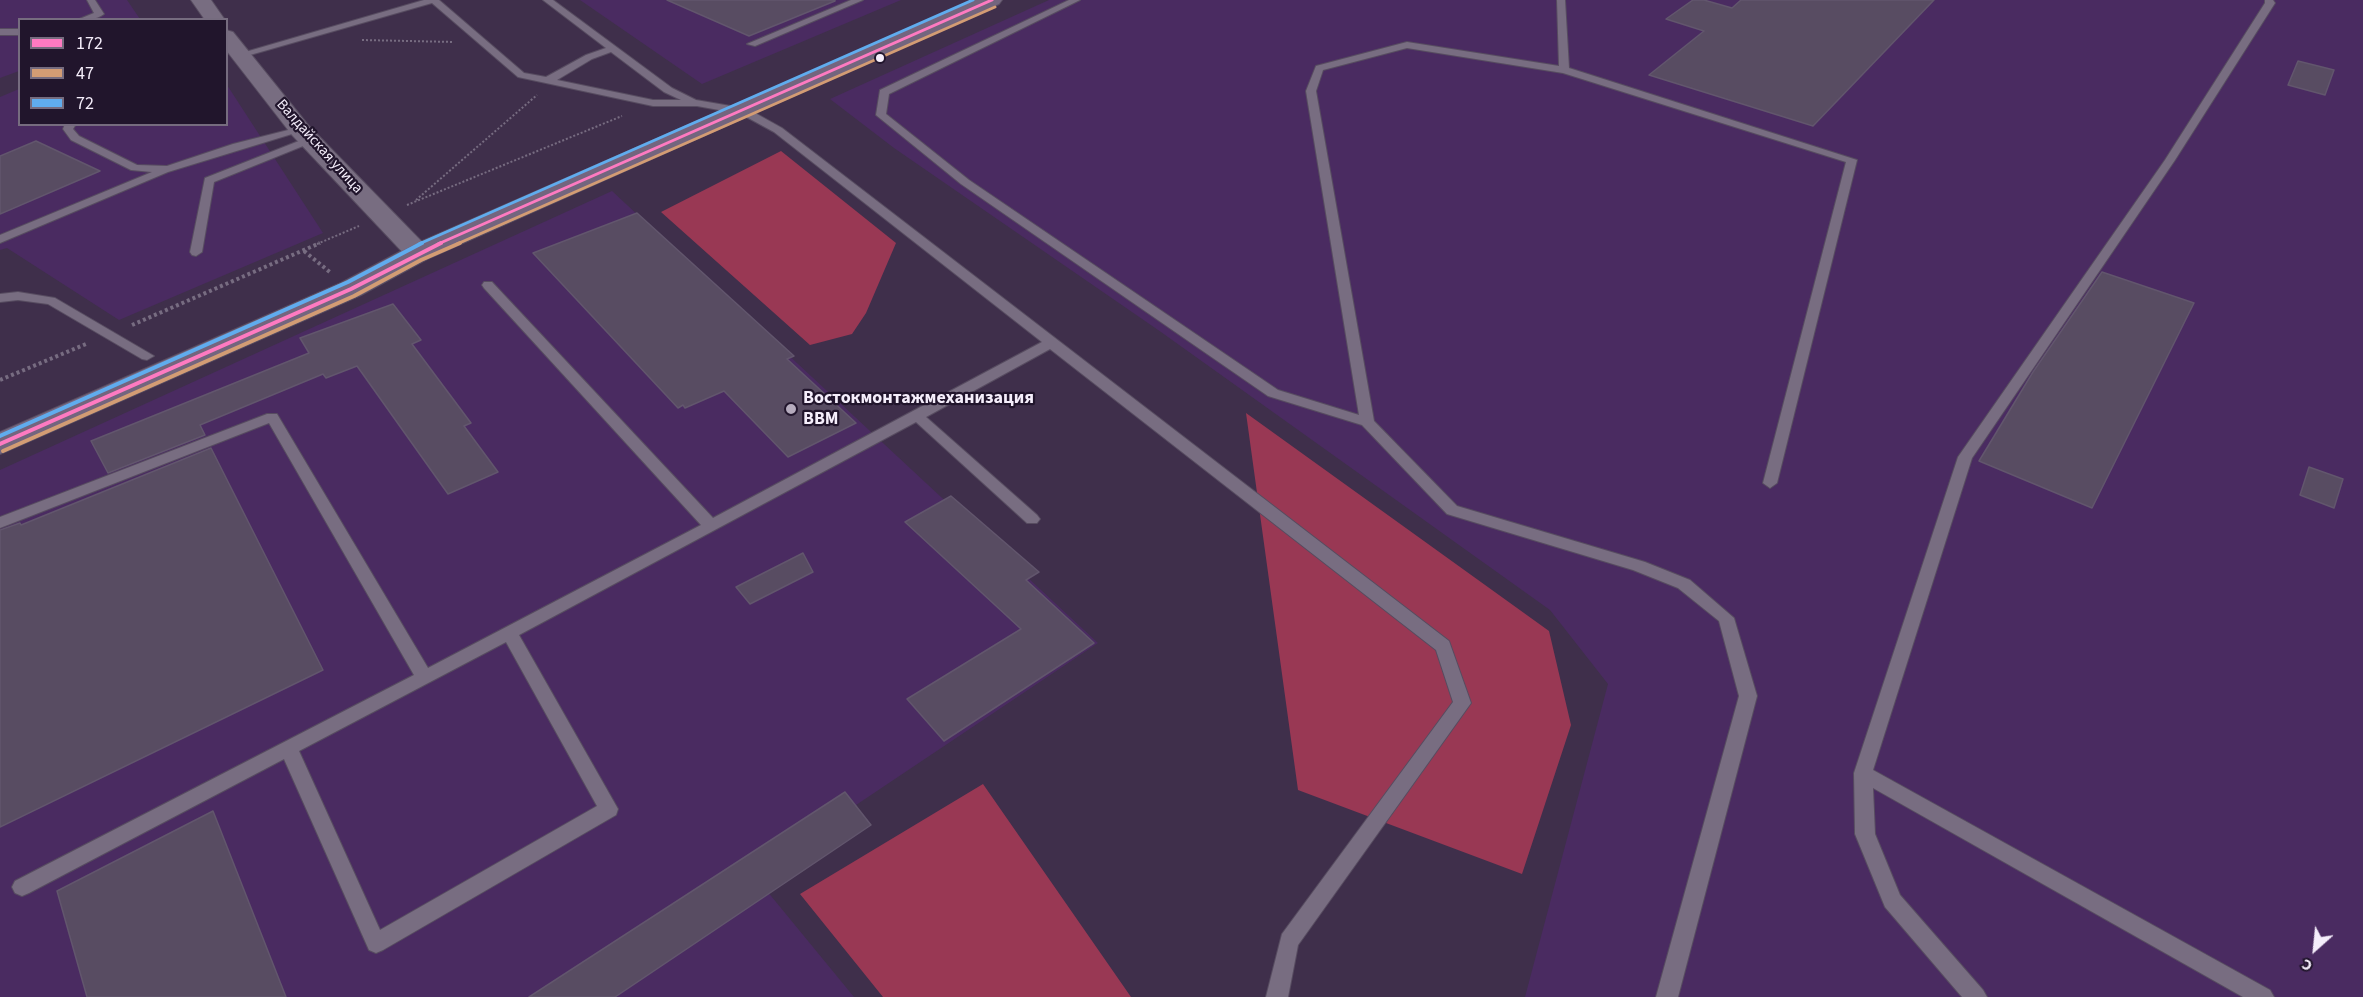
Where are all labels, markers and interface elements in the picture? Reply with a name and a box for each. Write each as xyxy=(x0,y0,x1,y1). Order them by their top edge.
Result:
legend xyxy=(18,18,228,126)
text: 172 xyxy=(76,31,103,56)
unlabelled marker xyxy=(874,52,886,64)
text: 47 xyxy=(76,61,94,86)
text: 72 xyxy=(76,91,94,116)
street label: Валдайская улица xyxy=(272,96,366,198)
place label: Востокмонтажмеханизация ВВМ xyxy=(803,388,1034,430)
marker: Востокмонтажмеханизация ВВМ xyxy=(784,402,798,416)
north arrow xyxy=(2285,919,2345,979)
text: С xyxy=(2298,953,2316,977)

